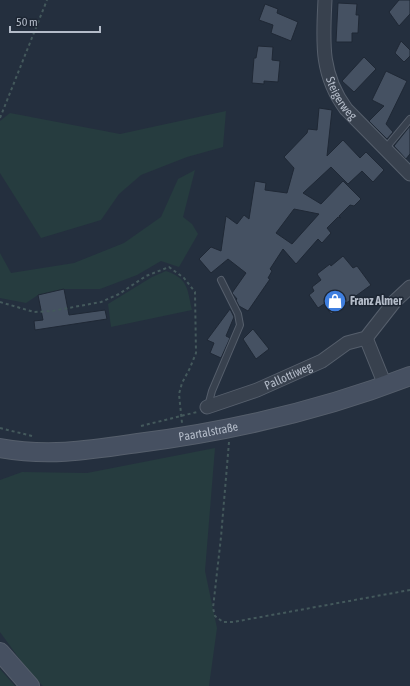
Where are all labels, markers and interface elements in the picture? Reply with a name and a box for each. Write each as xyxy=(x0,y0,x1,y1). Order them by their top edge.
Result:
scale bar xyxy=(10,8,100,34)
text: 50 m xyxy=(16,15,38,29)
street label: Steigerweg xyxy=(323,75,360,123)
shop icon: Franz Almer xyxy=(322,288,348,314)
place label: Franz Almer xyxy=(350,294,402,308)
street label: Pallottiweg xyxy=(262,359,315,393)
street label: Paartalstraße xyxy=(178,419,239,444)

